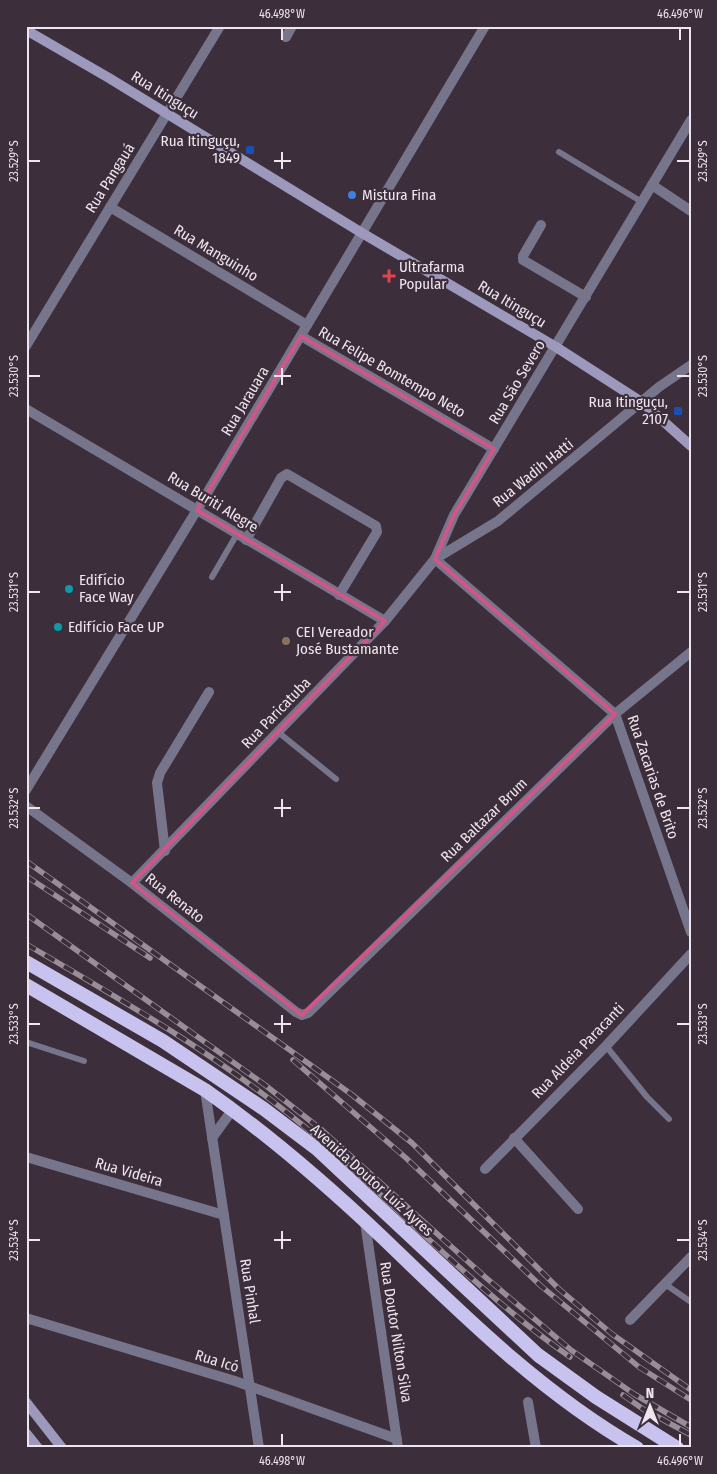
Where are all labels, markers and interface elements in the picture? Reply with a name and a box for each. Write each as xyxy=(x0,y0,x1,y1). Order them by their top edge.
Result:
text: 46.498°W xyxy=(259,7,305,21)
text: 46.496°W xyxy=(657,7,703,21)
street label: Rua Itinguçu xyxy=(128,67,202,123)
place label: Rua Itinguçu, 1849 xyxy=(161,132,240,167)
text: 23.529°S xyxy=(7,140,21,182)
street label: Rua Pangauá xyxy=(82,140,138,216)
text: 23.529°S xyxy=(696,140,710,182)
marker: Rua Itinguçu, 1849 xyxy=(244,144,256,156)
place label: Mistura Fina xyxy=(362,186,436,204)
marker: Mistura Fina xyxy=(346,189,358,201)
street label: Rua Manguinho xyxy=(171,221,261,285)
place label: Ultrafarma Popular xyxy=(399,258,465,293)
marker: Ultrafarma Popular xyxy=(383,270,395,282)
street label: Rua Itinguçu xyxy=(475,277,549,331)
street label: Rua Felipe Bomtempo Neto xyxy=(315,323,469,422)
street label: Rua São Severo xyxy=(485,337,549,427)
text: 23.530°S xyxy=(7,355,21,397)
text: 23.530°S xyxy=(696,355,710,397)
street label: Rua Jarauara xyxy=(217,363,273,439)
place label: Rua Itinguçu, 2107 xyxy=(589,393,668,428)
marker: Rua Itinguçu, 2107 xyxy=(672,405,684,417)
street label: Rua Wadih Hatti xyxy=(489,435,577,511)
street label: Rua Buriti Alegre xyxy=(164,468,262,536)
place label: Edifício Face Way xyxy=(79,571,134,606)
text: 23.531°S xyxy=(7,572,21,612)
text: 23.531°S xyxy=(696,572,710,612)
marker: Edifício Face Way xyxy=(63,583,75,595)
place label: Edifício Face UP xyxy=(68,618,164,636)
marker: Edifício Face UP xyxy=(52,621,64,633)
place label: CEI Vereador José Bustamante xyxy=(296,623,399,658)
marker: CEI Vereador José Bustamante xyxy=(280,635,292,647)
street label: Rua Paricatuba xyxy=(238,674,314,752)
street label: Rua Zacarias de Brito xyxy=(623,713,683,841)
street label: Rua Baltazar Brum xyxy=(437,774,531,866)
text: 23.532°S xyxy=(7,787,21,828)
text: 23.532°S xyxy=(696,787,710,828)
street label: Rua Renato xyxy=(142,869,208,927)
street label: Rua Aldeia Paracanti xyxy=(528,1000,628,1102)
text: 23.533°S xyxy=(7,1003,21,1045)
text: 23.533°S xyxy=(696,1003,710,1045)
street label: Avenida Doutor Luíz Ayres xyxy=(307,1120,437,1240)
street label: Rua Videira xyxy=(93,1154,165,1190)
text: 23.534°S xyxy=(7,1219,21,1261)
text: 23.534°S xyxy=(696,1219,710,1261)
street label: Rua Pinhal xyxy=(236,1257,264,1325)
street label: Rua Doutor Nilton Silva xyxy=(376,1260,416,1404)
street label: Rua Icó xyxy=(193,1346,241,1376)
north arrow xyxy=(624,1382,674,1432)
text: N xyxy=(646,1385,654,1402)
text: 46.498°W xyxy=(259,1454,305,1468)
text: 46.496°W xyxy=(657,1454,703,1468)

